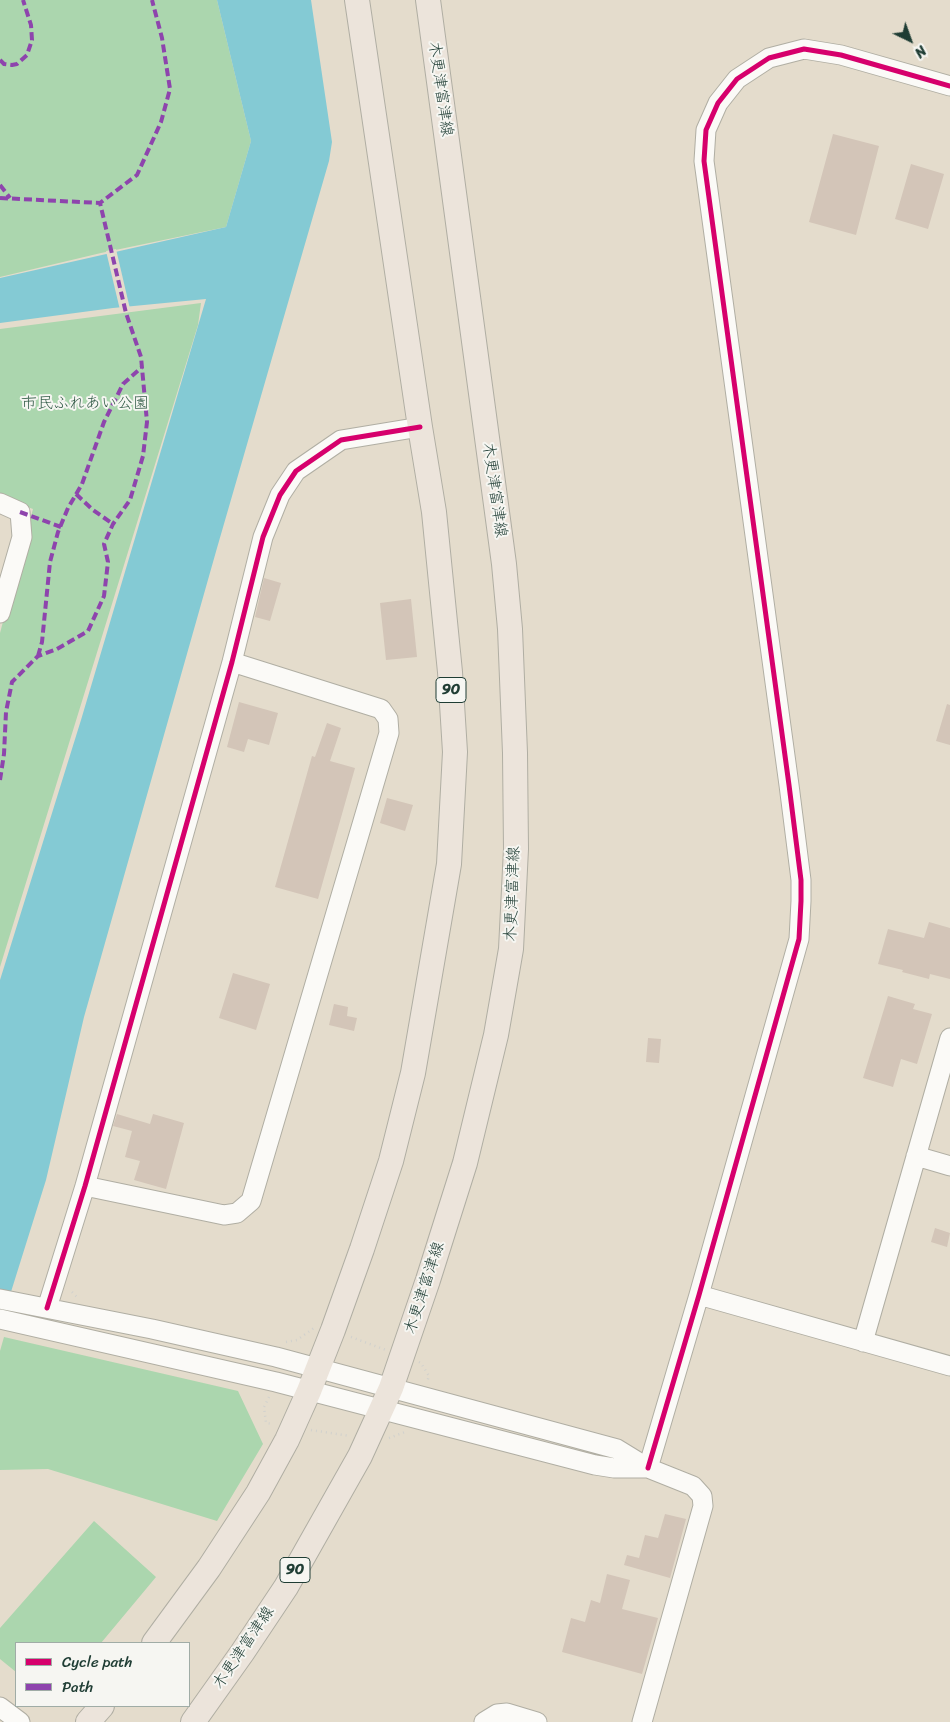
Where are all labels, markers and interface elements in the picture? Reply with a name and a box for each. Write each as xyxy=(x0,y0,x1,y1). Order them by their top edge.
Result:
north arrow xyxy=(885,15,935,65)
text: N xyxy=(908,39,932,64)
street label: 木更津富津線 xyxy=(424,40,456,138)
park label: 市民ふれあい公園 xyxy=(21,394,149,414)
street label: 木更津富津線 xyxy=(478,441,510,539)
road number: 90 xyxy=(436,678,466,702)
street label: 木更津富津線 xyxy=(502,846,524,942)
street label: 木更津富津線 xyxy=(401,1239,449,1337)
road number: 90 xyxy=(280,1558,310,1582)
street label: 木更津富津線 xyxy=(209,1603,279,1693)
legend xyxy=(15,1642,190,1707)
text: Cycle path xyxy=(62,1649,132,1675)
text: Path xyxy=(62,1674,93,1700)

